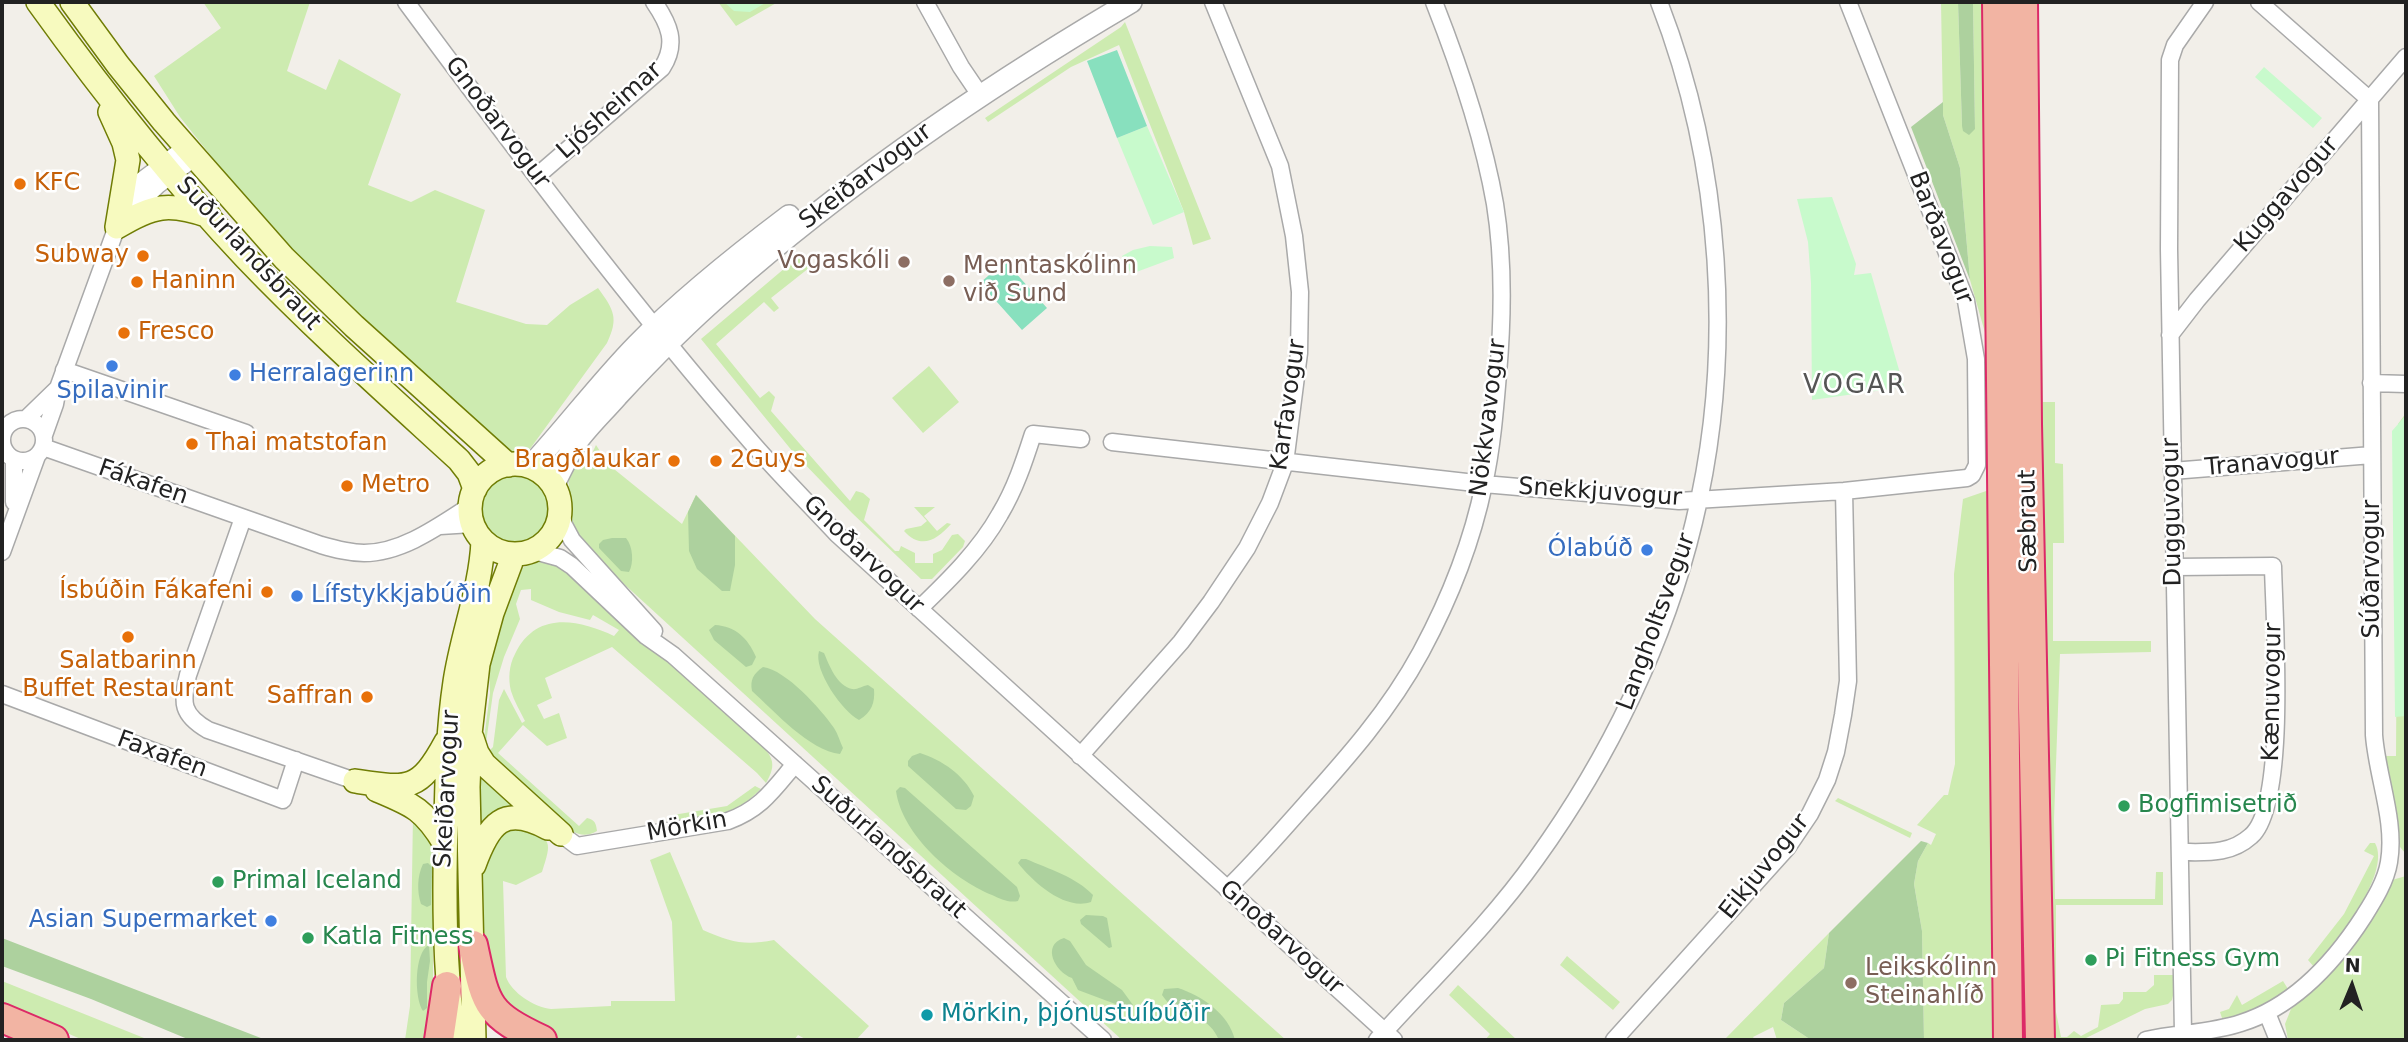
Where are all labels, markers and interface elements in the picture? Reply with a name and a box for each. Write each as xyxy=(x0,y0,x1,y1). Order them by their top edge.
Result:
street label: Gnoðarvogur xyxy=(438,52,556,194)
street label: Ljósheimar xyxy=(551,56,669,166)
street label: Skeiðarvogur xyxy=(794,118,938,236)
street label: Kuggavogur xyxy=(2229,131,2345,259)
street label: Barðavogur xyxy=(1902,168,1978,308)
place label: KFC xyxy=(34,170,80,198)
street label: Suðurlandsbraut xyxy=(170,171,326,337)
marker: KFC xyxy=(12,176,28,192)
place label: Subway xyxy=(35,242,129,270)
marker: Subway xyxy=(135,248,151,264)
place label: Vogaskóli xyxy=(777,248,890,276)
place label: Menntaskólinn við Sund xyxy=(963,253,1137,309)
marker: Vogaskóli xyxy=(896,254,912,270)
place label: Haninn xyxy=(151,268,236,296)
marker: Menntaskólinn við Sund xyxy=(941,273,957,289)
marker: Haninn xyxy=(129,274,145,290)
place label: Fresco xyxy=(138,319,215,347)
marker: Fresco xyxy=(116,325,132,341)
street label: Karfavogur xyxy=(1266,338,1312,472)
street label: Nökkvavogur xyxy=(1465,338,1513,498)
marker: Spilavinir xyxy=(104,358,120,374)
place label: Herralagerinn xyxy=(249,361,414,389)
marker: Herralagerinn xyxy=(227,367,243,383)
district label: VOGAR xyxy=(1804,370,1906,402)
place label: Spilavinir xyxy=(56,378,168,406)
place label: Thai matstofan xyxy=(206,430,387,458)
marker: Thai matstofan xyxy=(184,436,200,452)
street label: Dugguvogur xyxy=(2157,437,2189,587)
street label: Tranavogur xyxy=(2204,443,2340,483)
place label: Bragðlaukar xyxy=(514,447,660,475)
place label: 2Guys xyxy=(730,447,806,475)
marker: Bragðlaukar xyxy=(666,453,682,469)
marker: 2Guys xyxy=(708,453,724,469)
street label: Fákafen xyxy=(94,454,192,512)
street label: Sæbraut xyxy=(2014,469,2044,573)
place label: Metro xyxy=(361,472,430,500)
street label: Snekkjuvogur xyxy=(1517,473,1683,513)
marker: Metro xyxy=(339,478,355,494)
street label: Gnoðarvogur xyxy=(797,490,929,620)
street label: Súðarvogur xyxy=(2359,500,2387,638)
street label: Langholtsvegur xyxy=(1612,530,1702,714)
place label: Ólabúð xyxy=(1548,536,1633,564)
marker: Ólabúð xyxy=(1639,542,1655,558)
place label: Ísbúðin Fákafeni xyxy=(59,578,253,606)
place label: Lífstykkjabúðin xyxy=(311,582,492,610)
marker: Ísbúðin Fákafeni xyxy=(259,584,275,600)
marker: Lífstykkjabúðin xyxy=(289,588,305,604)
street label: Kænuvogur xyxy=(2257,622,2289,762)
marker: Salatbarinn Buffet Restaurant xyxy=(120,629,136,645)
place label: Salatbarinn Buffet Restaurant xyxy=(22,648,234,704)
place label: Saffran xyxy=(267,683,353,711)
marker: Saffran xyxy=(359,689,375,705)
street label: Skeiðarvogur xyxy=(429,709,467,869)
street label: Faxafen xyxy=(113,725,211,785)
street label: Suðurlandsbraut xyxy=(804,771,972,925)
place label: Bogfimisetrið xyxy=(2138,792,2297,820)
marker: Bogfimisetrið xyxy=(2116,798,2132,814)
street label: Mörkin xyxy=(645,806,729,848)
street label: Eikjuvogur xyxy=(1714,809,1816,925)
place label: Primal Iceland xyxy=(232,868,402,896)
marker: Primal Iceland xyxy=(210,874,226,890)
street label: Gnoðarvogur xyxy=(1213,875,1349,1001)
place label: Asian Supermarket xyxy=(29,907,257,935)
marker: Asian Supermarket xyxy=(263,913,279,929)
place label: Katla Fitness xyxy=(322,924,474,952)
marker: Katla Fitness xyxy=(300,930,316,946)
place label: Pi Fitness Gym xyxy=(2105,946,2280,974)
north arrow xyxy=(2317,951,2387,1021)
marker: Pi Fitness Gym xyxy=(2083,952,2099,968)
text: N xyxy=(2344,954,2361,976)
place label: Leikskólinn Steinahlíð xyxy=(1865,955,1997,1011)
marker: Leikskólinn Steinahlíð xyxy=(1843,975,1859,991)
place label: Mörkin, þjónustuíbúðir xyxy=(941,1001,1210,1029)
marker: Mörkin, þjónustuíbúðir xyxy=(919,1007,935,1023)

